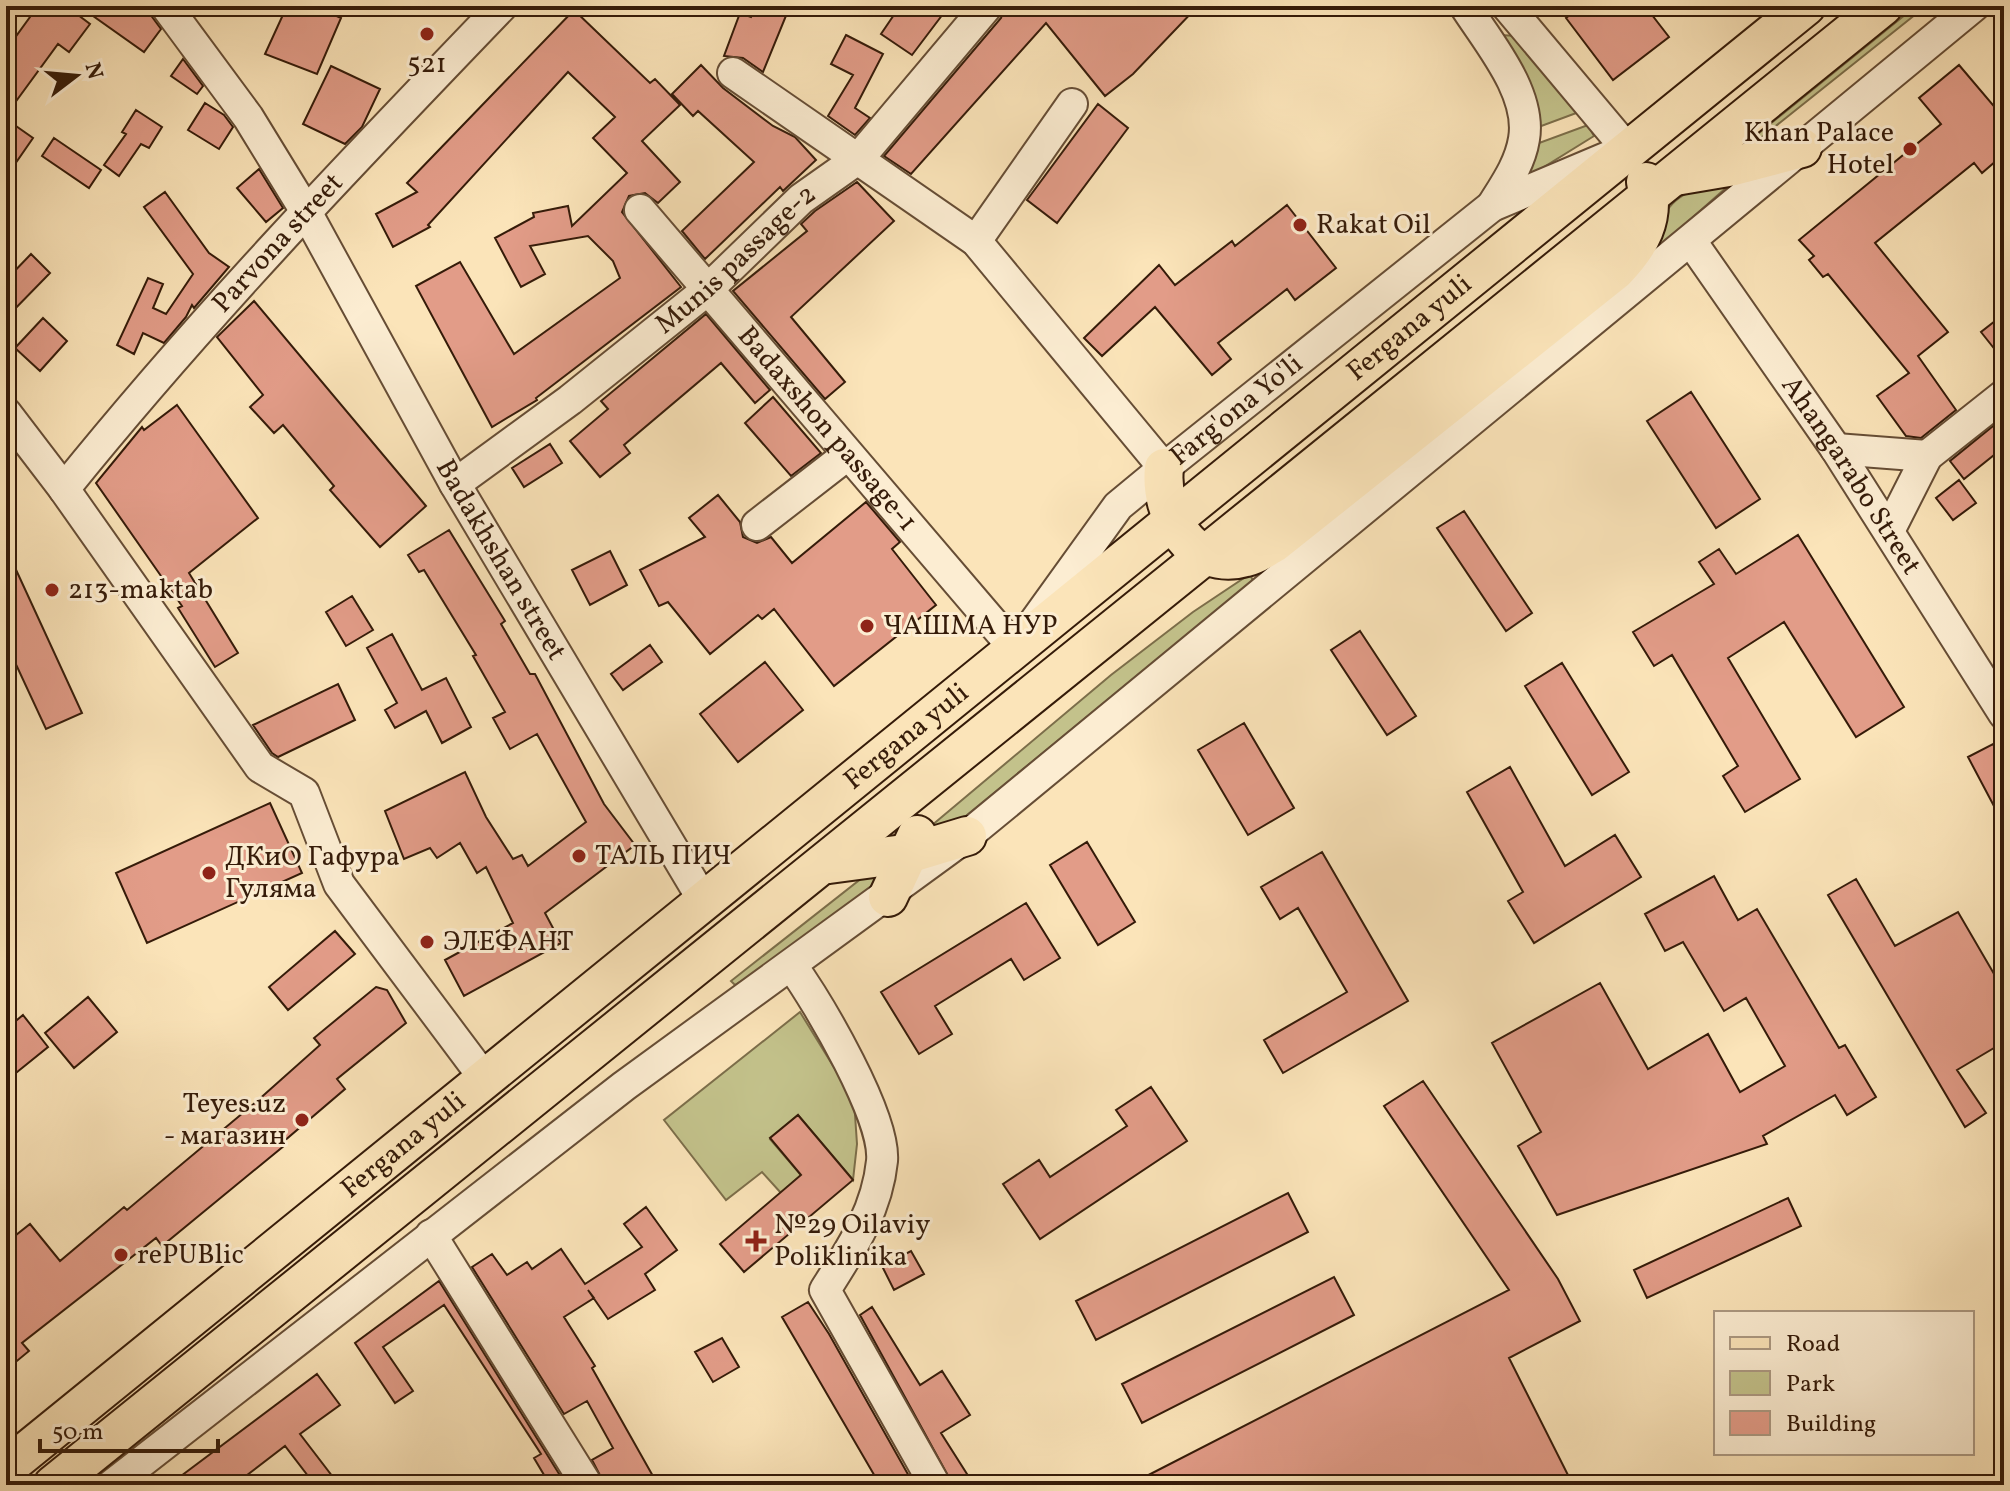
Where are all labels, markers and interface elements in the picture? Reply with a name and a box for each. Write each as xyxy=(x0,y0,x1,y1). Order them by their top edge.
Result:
marker: 521 xyxy=(418,25,436,43)
north arrow xyxy=(36,36,116,116)
place label: 521 xyxy=(407,45,447,84)
text: N xyxy=(76,59,110,83)
place label: Khan Palace Hotel xyxy=(1744,114,1894,185)
marker: Khan Palace Hotel xyxy=(1901,140,1919,158)
street label: Parvona street xyxy=(203,164,352,322)
street label: Munis passage-2 xyxy=(647,175,824,344)
place label: Rakat Oil xyxy=(1316,206,1431,245)
marker: Rakat Oil xyxy=(1291,216,1309,234)
street label: Fergana yuli xyxy=(1339,265,1480,391)
street label: Badaxshon passage-1 xyxy=(728,318,926,540)
street label: Farg'ona Yo'li xyxy=(1162,345,1311,475)
street label: Ahangarabo Street xyxy=(1772,368,1930,582)
street label: Badakhshan street xyxy=(426,452,576,668)
place label: 213-maktab xyxy=(68,571,213,610)
marker: 213-maktab xyxy=(43,581,61,599)
place label: ЧАШМА НУР xyxy=(883,607,1057,646)
marker: ЧАШМА НУР xyxy=(858,617,876,635)
street label: Fergana yuli xyxy=(836,674,977,799)
place label: ТАЛЬ ПИЧ xyxy=(595,837,731,876)
place label: ДКиО Гафура Гуляма xyxy=(225,838,400,909)
marker: ТАЛЬ ПИЧ xyxy=(570,847,588,865)
marker: ДКиО Гафура Гуляма xyxy=(200,864,218,882)
place label: ЭЛЕФАНТ xyxy=(443,923,574,962)
marker: ЭЛЕФАНТ xyxy=(418,933,436,951)
street label: Fergana yuli xyxy=(333,1083,474,1208)
place label: Teyes.uz - магазин xyxy=(164,1085,286,1156)
marker: Teyes.uz - магазин xyxy=(293,1111,311,1129)
place label: №29 Oilaviy Poliklinika xyxy=(774,1206,930,1277)
marker: №29 Oilaviy Poliklinika xyxy=(745,1230,767,1252)
place label: rePUBlic xyxy=(137,1236,244,1275)
marker: rePUBlic xyxy=(112,1246,130,1264)
legend xyxy=(1714,1311,1974,1455)
text: Road xyxy=(1786,1328,1840,1362)
text: Park xyxy=(1786,1368,1835,1402)
scale bar xyxy=(40,1403,218,1453)
text: Building xyxy=(1786,1408,1876,1442)
text: 50 m xyxy=(52,1416,104,1450)

